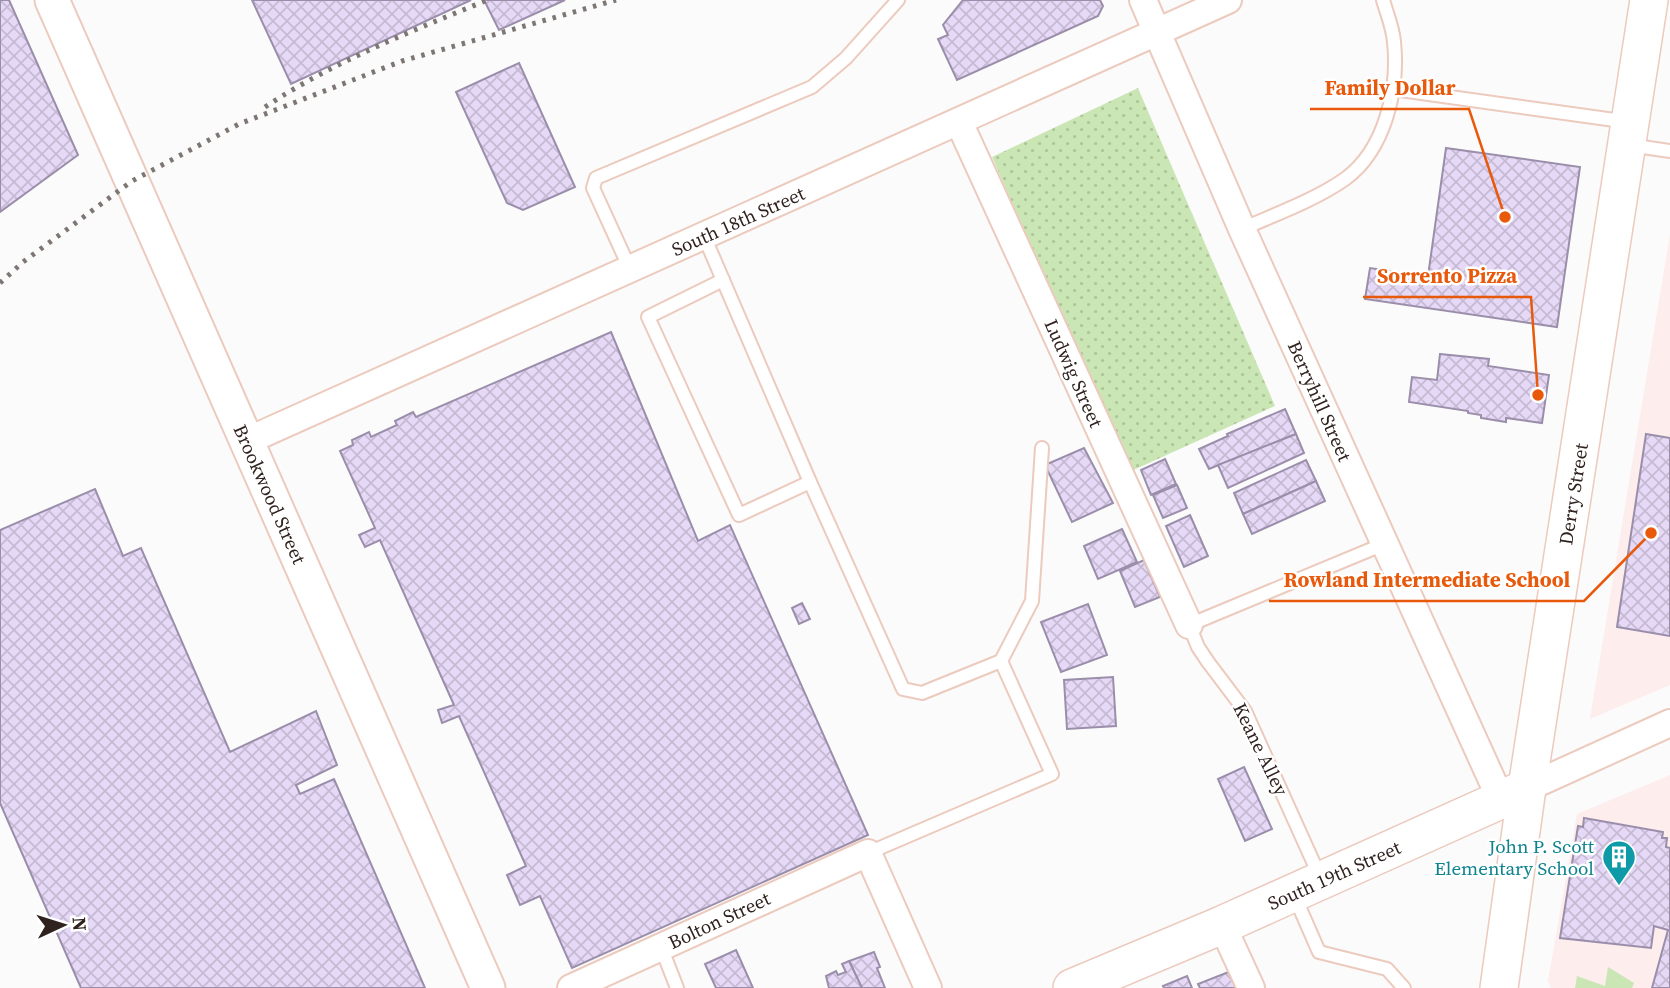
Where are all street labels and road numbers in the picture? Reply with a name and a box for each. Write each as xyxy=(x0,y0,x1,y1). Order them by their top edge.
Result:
street label: South 18th Street xyxy=(667,180,809,262)
street label: Ludwig Street xyxy=(1039,315,1110,432)
street label: Berryhill Street xyxy=(1282,337,1358,466)
street label: Brookwood Street xyxy=(228,420,313,569)
street label: Derry Street xyxy=(1552,440,1594,547)
street label: Keane Alley xyxy=(1227,698,1295,800)
street label: South 19th Street xyxy=(1263,834,1405,916)
street label: Bolton Street xyxy=(664,885,775,955)

